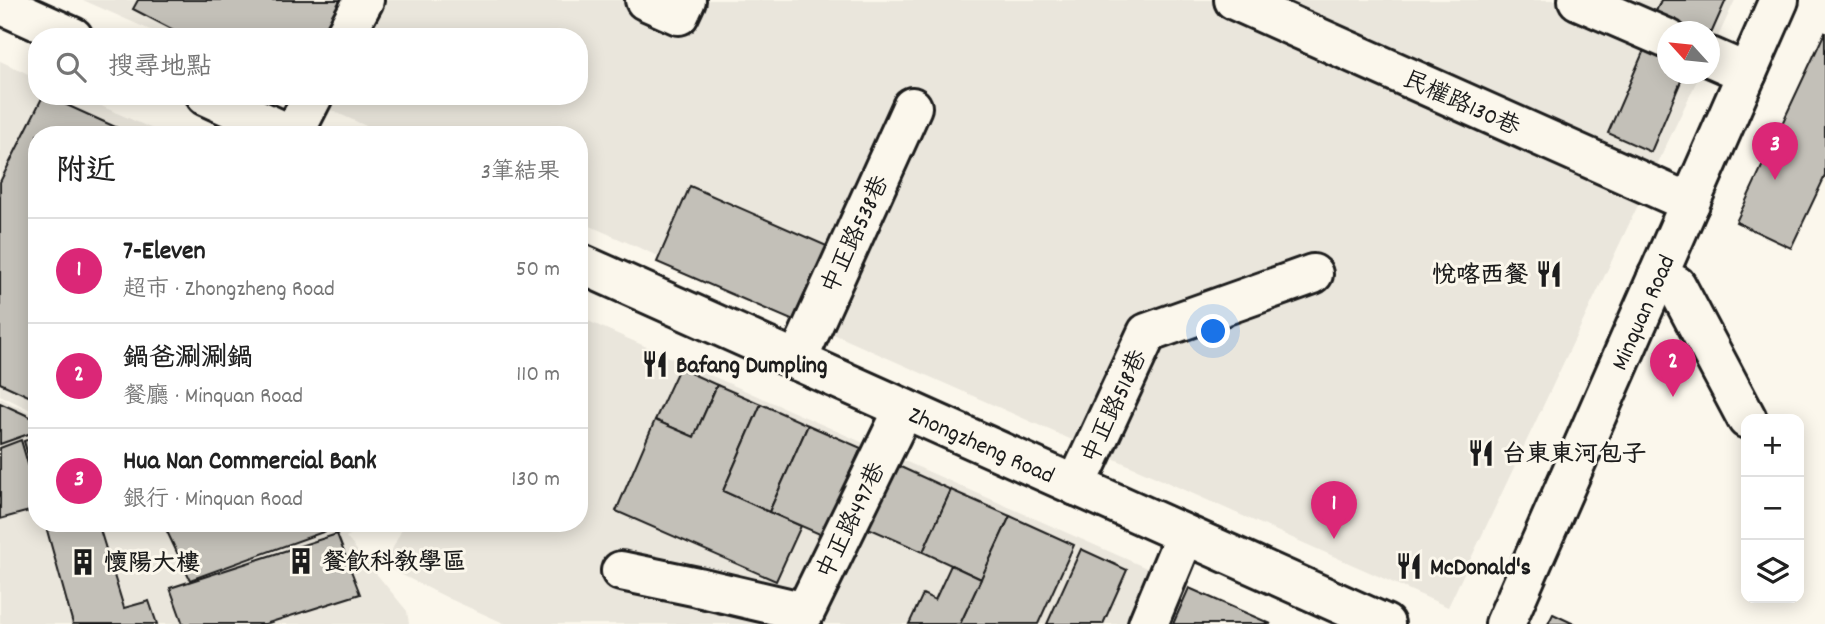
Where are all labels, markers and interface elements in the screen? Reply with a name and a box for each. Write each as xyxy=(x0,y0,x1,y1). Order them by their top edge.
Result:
north arrow xyxy=(1657,21,1720,84)
search box xyxy=(28,28,588,105)
icon: search xyxy=(52,48,90,86)
text: 搜尋地點 xyxy=(108,50,212,87)
street label: 民權路130巷 xyxy=(1397,64,1525,146)
pin: 3 xyxy=(1752,122,1798,180)
text: 附近 xyxy=(56,152,116,195)
text: 3筆結果 xyxy=(481,157,560,190)
street label: 中正路538巷 xyxy=(814,170,899,300)
text: 7-Eleven xyxy=(123,234,206,271)
street label: Minquan Road xyxy=(1604,250,1685,376)
text: 1 xyxy=(76,254,82,287)
text: 50 m xyxy=(516,254,560,287)
restaurant icon: 悅喀西餐 xyxy=(1534,259,1564,289)
place label: 悅喀西餐 xyxy=(1432,260,1528,294)
text: 超市 · Zhongzheng Road xyxy=(123,274,335,307)
your location xyxy=(1196,314,1230,348)
pin: 2 xyxy=(1650,339,1696,397)
text: 鍋爸涮涮鍋 xyxy=(123,341,253,378)
street label: 中正路518巷 xyxy=(1075,345,1157,470)
restaurant icon: Bafang Dumpling xyxy=(640,349,670,379)
place label: Bafang Dumpling xyxy=(676,350,827,384)
text: 2 xyxy=(74,359,84,392)
text: 110 m xyxy=(516,359,560,392)
text: 餐廳 · Minquan Road xyxy=(123,381,303,414)
street label: Zhongzheng Road xyxy=(902,399,1059,494)
map controls xyxy=(1741,414,1804,603)
button: + xyxy=(1741,414,1804,477)
restaurant icon: 台東東河包子 xyxy=(1466,438,1496,468)
place label: 台東東河包子 xyxy=(1502,439,1646,473)
text: Hua Nan Commercial Bank xyxy=(123,444,377,481)
street label: 中正路497巷 xyxy=(810,457,896,585)
text: 3 xyxy=(74,464,84,497)
text: 130 m xyxy=(511,464,560,497)
button: − xyxy=(1741,477,1804,540)
pin: 1 xyxy=(1311,481,1357,539)
text: 銀行 · Minquan Road xyxy=(123,484,303,517)
button: layers xyxy=(1741,540,1804,603)
building icon: 餐飲科教學區 xyxy=(286,546,316,576)
building icon: 懷陽大樓 xyxy=(68,547,98,577)
place label: 餐飲科教學區 xyxy=(322,547,466,581)
place label: 懷陽大樓 xyxy=(104,548,200,582)
restaurant icon: McDonald's xyxy=(1394,551,1424,581)
place label: McDonald's xyxy=(1430,552,1531,586)

